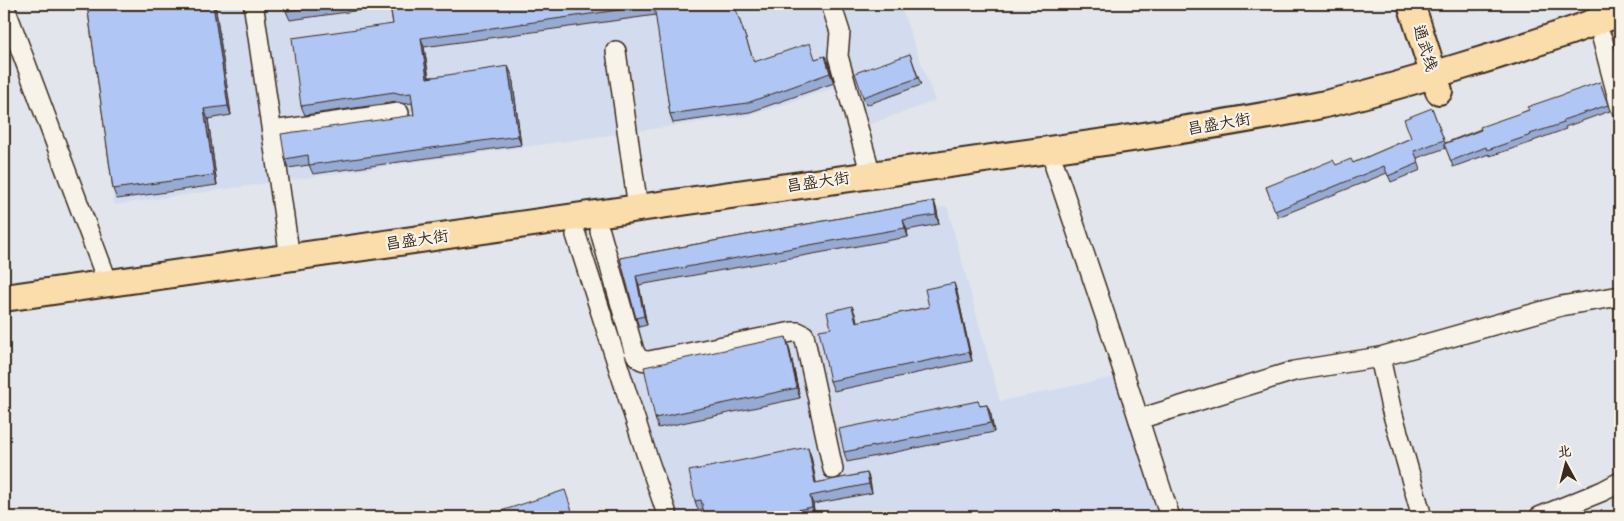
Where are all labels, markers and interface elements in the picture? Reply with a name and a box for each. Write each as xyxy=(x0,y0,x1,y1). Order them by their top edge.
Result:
street label: 通武线 xyxy=(1408,22,1442,74)
street label: 昌盛大街 xyxy=(1186,109,1252,139)
street label: 昌盛大街 xyxy=(785,168,851,196)
street label: 昌盛大街 xyxy=(384,226,450,254)
north arrow xyxy=(1542,438,1592,488)
text: 北 xyxy=(1556,442,1572,461)

